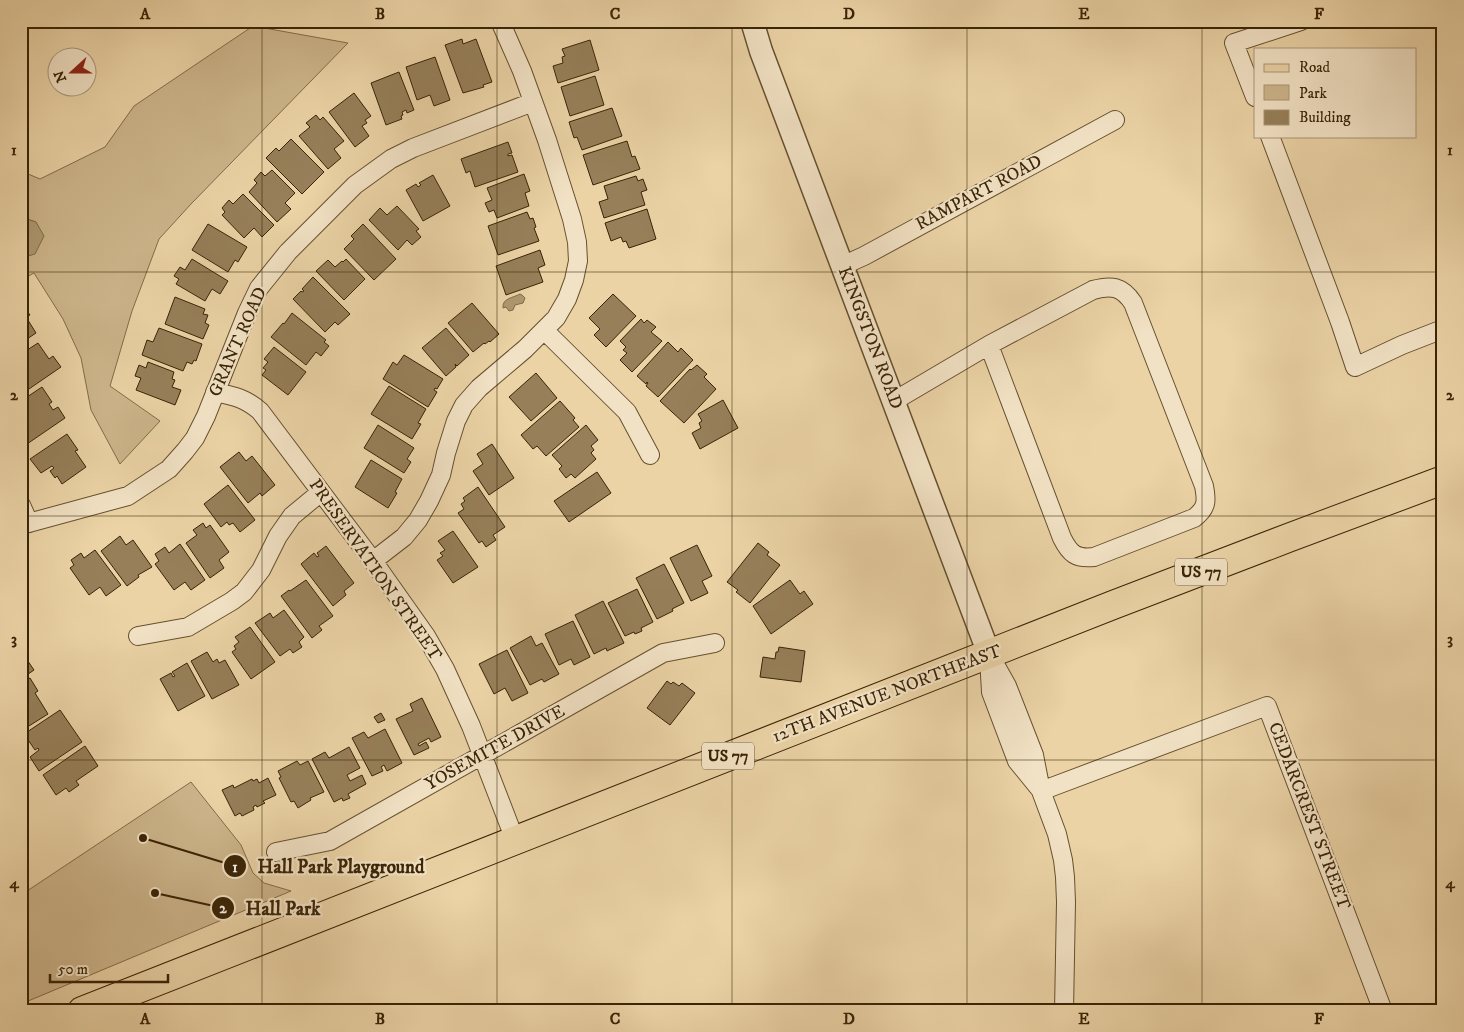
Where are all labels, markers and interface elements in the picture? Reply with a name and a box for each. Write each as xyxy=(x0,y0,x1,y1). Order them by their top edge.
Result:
text: A xyxy=(139,4,151,24)
text: B xyxy=(375,4,385,24)
text: C xyxy=(610,4,620,24)
text: D xyxy=(843,4,855,24)
text: E xyxy=(1078,4,1090,24)
text: F xyxy=(1314,4,1324,24)
north arrow xyxy=(48,48,98,98)
legend xyxy=(1254,48,1416,138)
text: Road xyxy=(1299,58,1331,77)
text: N xyxy=(50,67,71,85)
text: Park xyxy=(1299,84,1328,103)
text: Building xyxy=(1299,108,1351,127)
text: 1 xyxy=(11,140,17,160)
text: 1 xyxy=(1447,140,1453,160)
street label: RAMPART ROAD xyxy=(912,150,1046,236)
street label: KINGSTON ROAD xyxy=(833,264,907,412)
street label: GRANT ROAD xyxy=(204,284,272,400)
text: 2 xyxy=(10,385,19,405)
text: 2 xyxy=(1446,385,1455,405)
street label: PRESERVATION STREET xyxy=(304,475,446,665)
road number: US 77 xyxy=(1175,558,1227,586)
text: 3 xyxy=(11,629,17,649)
text: 3 xyxy=(1447,629,1453,649)
street label: 12TH AVENUE NORTHEAST xyxy=(769,640,1005,748)
street label: YOSEMITE DRIVE xyxy=(421,700,569,796)
street label: CEDARCREST STREET xyxy=(1263,719,1355,913)
road number: US 77 xyxy=(702,742,754,769)
callout: Hall Park Playground xyxy=(222,849,434,883)
text: Hall Park Playground xyxy=(258,856,425,879)
text: 1 xyxy=(232,858,238,877)
text: 4 xyxy=(8,873,19,893)
text: 4 xyxy=(1444,873,1455,893)
callout: Hall Park xyxy=(210,891,330,925)
text: Hall Park xyxy=(245,898,321,921)
text: 2 xyxy=(219,899,227,918)
scale bar xyxy=(50,952,168,984)
text: 50 m xyxy=(58,960,88,979)
text: A xyxy=(139,1009,151,1029)
text: B xyxy=(375,1009,385,1029)
text: C xyxy=(610,1009,620,1029)
text: D xyxy=(843,1009,855,1029)
text: E xyxy=(1078,1009,1090,1029)
text: F xyxy=(1314,1009,1324,1029)

